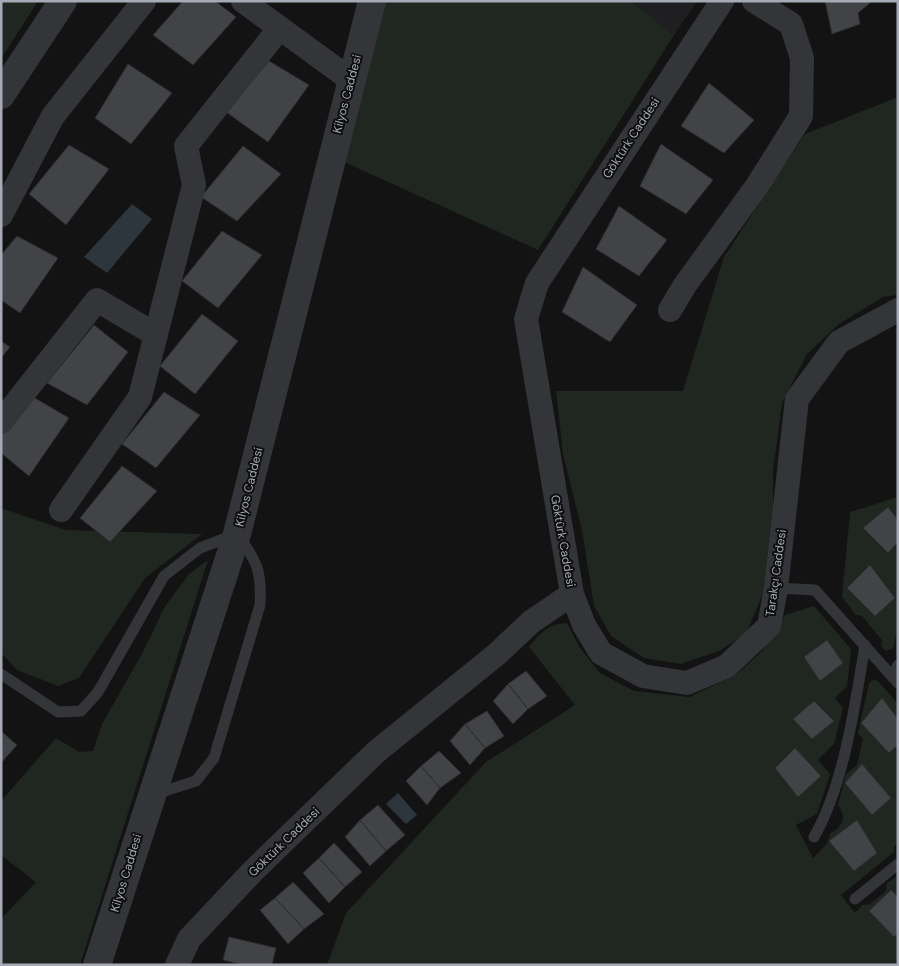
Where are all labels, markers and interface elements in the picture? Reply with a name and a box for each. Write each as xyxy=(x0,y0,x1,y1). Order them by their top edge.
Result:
street label: Kilyos Caddesi xyxy=(329,53,365,135)
street label: Göktürk Caddesi xyxy=(599,94,663,182)
street label: Kilyos Caddesi xyxy=(231,446,267,528)
street label: Göktürk Caddesi xyxy=(547,494,579,589)
street label: Tarakçı Caddesi xyxy=(762,528,790,617)
street label: Göktürk Caddesi xyxy=(245,804,323,880)
street label: Kilyos Caddesi xyxy=(107,832,146,914)

